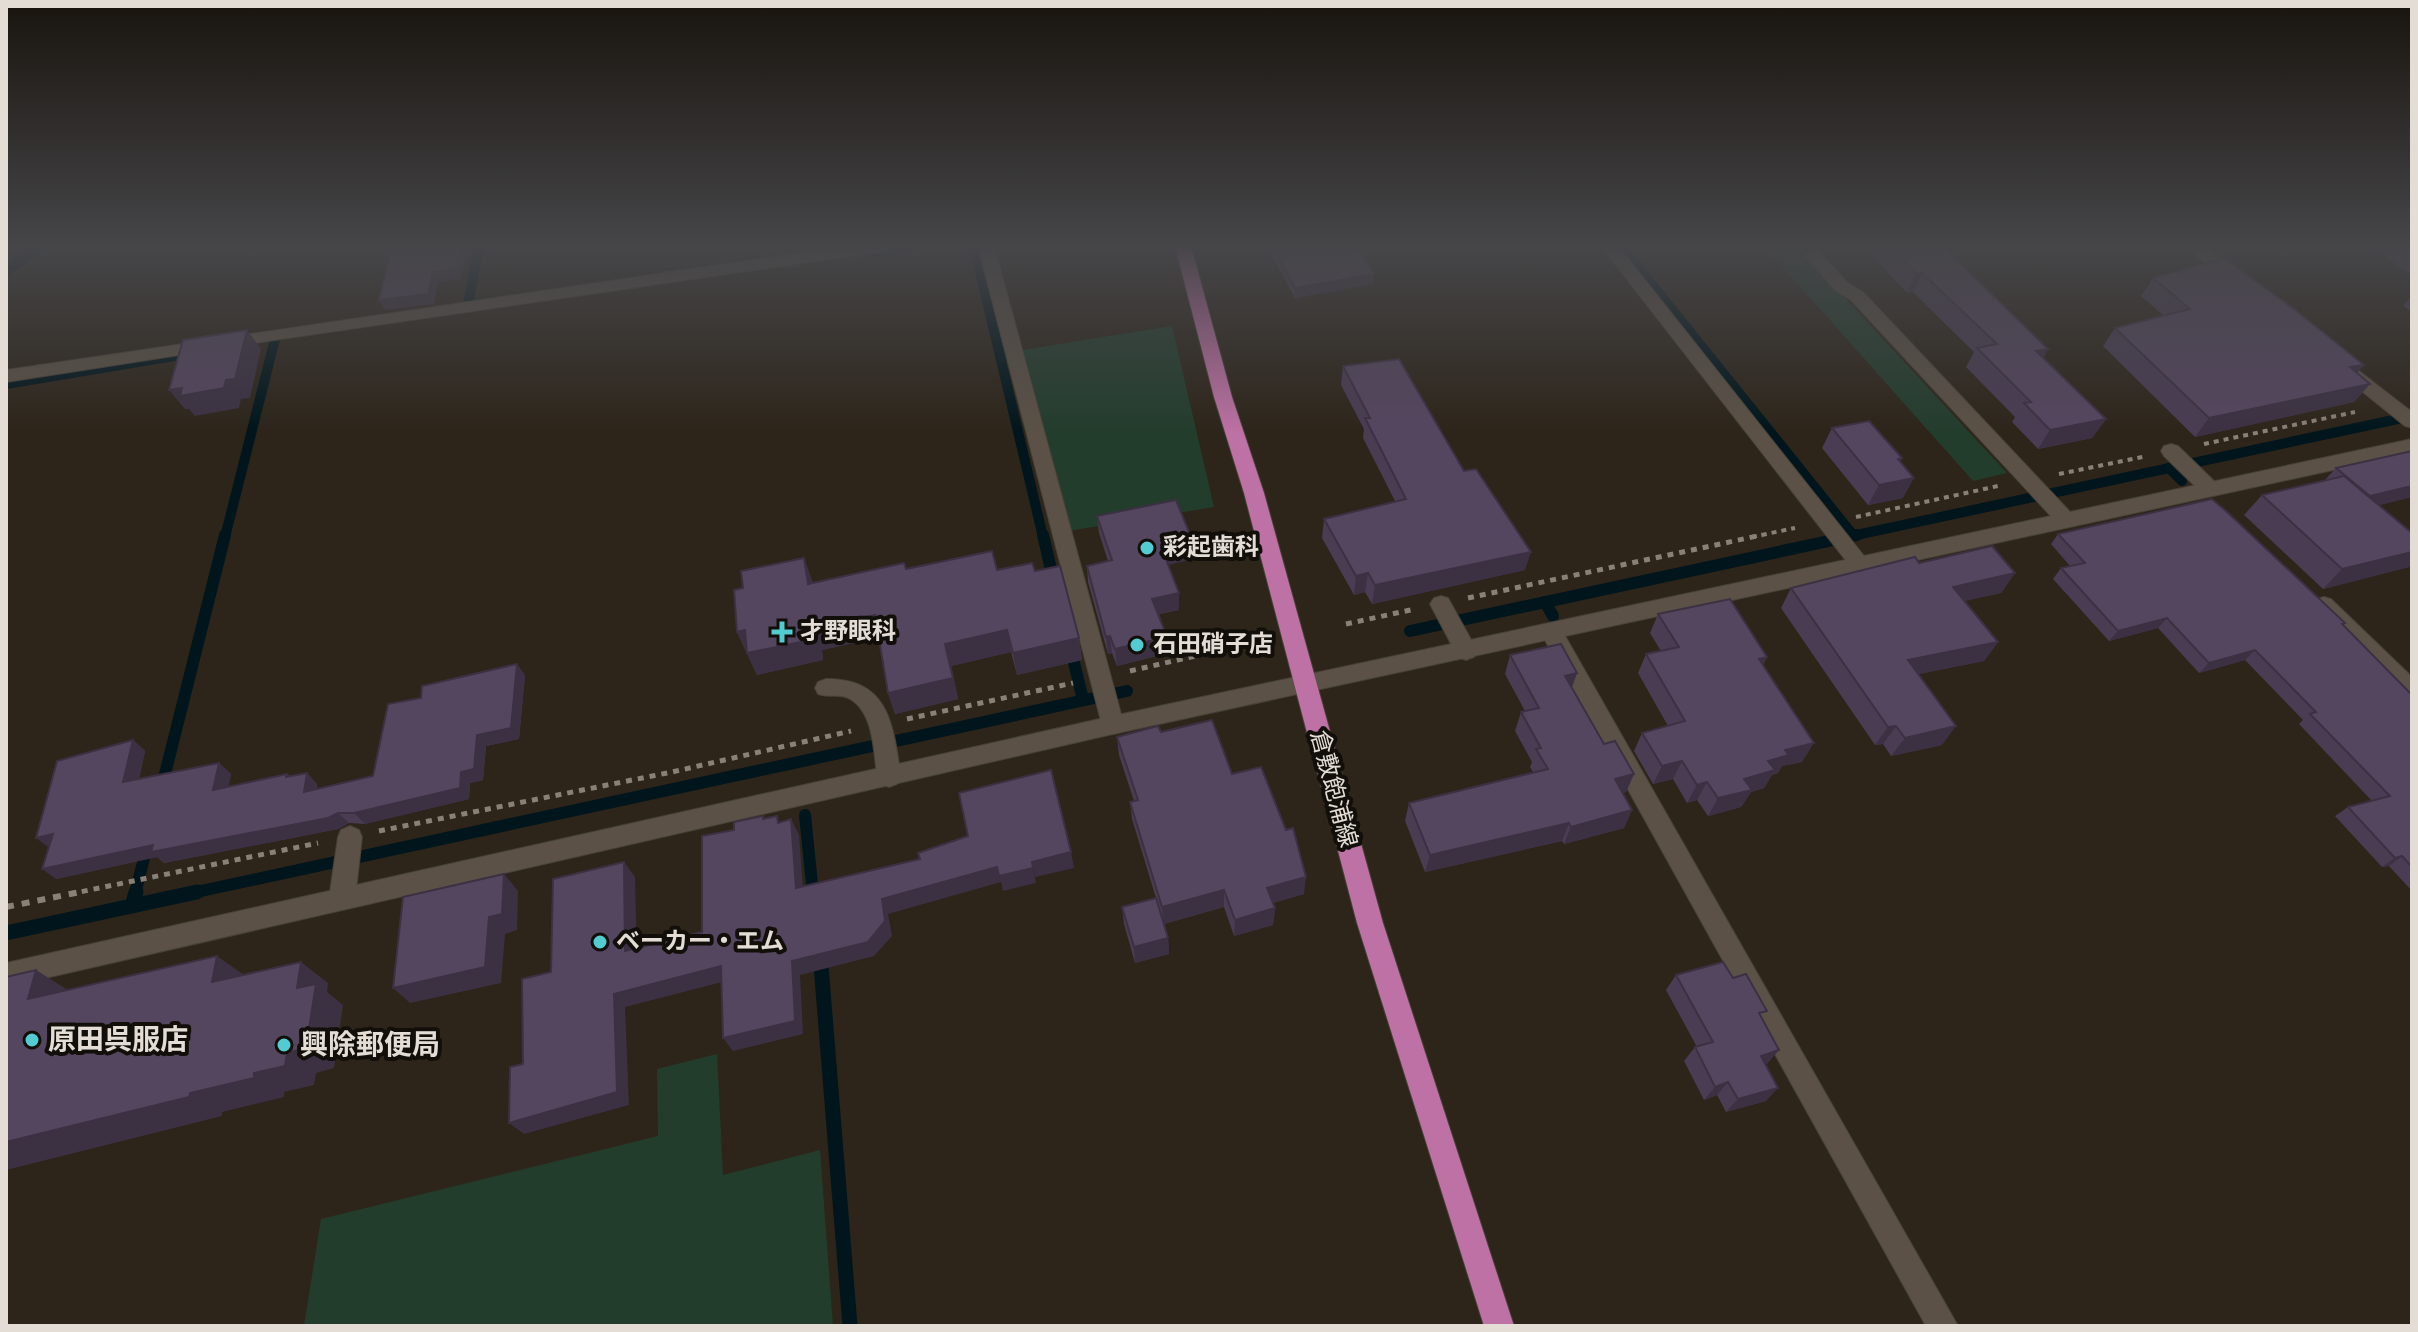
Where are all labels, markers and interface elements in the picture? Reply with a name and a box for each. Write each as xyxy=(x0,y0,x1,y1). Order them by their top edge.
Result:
place label: 彩起歯科 xyxy=(1163,530,1259,566)
marker: 彩起歯科 xyxy=(1138,539,1156,557)
place label: 才野眼科 xyxy=(800,614,896,650)
marker: 才野眼科 xyxy=(771,621,793,643)
place label: 石田硝子店 xyxy=(1153,627,1273,663)
marker: 石田硝子店 xyxy=(1128,636,1146,654)
street label: 倉敷飽浦線 xyxy=(1300,726,1366,852)
place label: ベーカー・エム xyxy=(616,924,784,960)
marker: ベーカー・エム xyxy=(591,933,609,951)
place label: 原田呉服店 xyxy=(48,1019,188,1062)
place label: 興除郵便局 xyxy=(300,1024,440,1067)
marker: 原田呉服店 xyxy=(23,1031,41,1049)
marker: 興除郵便局 xyxy=(275,1036,293,1054)

